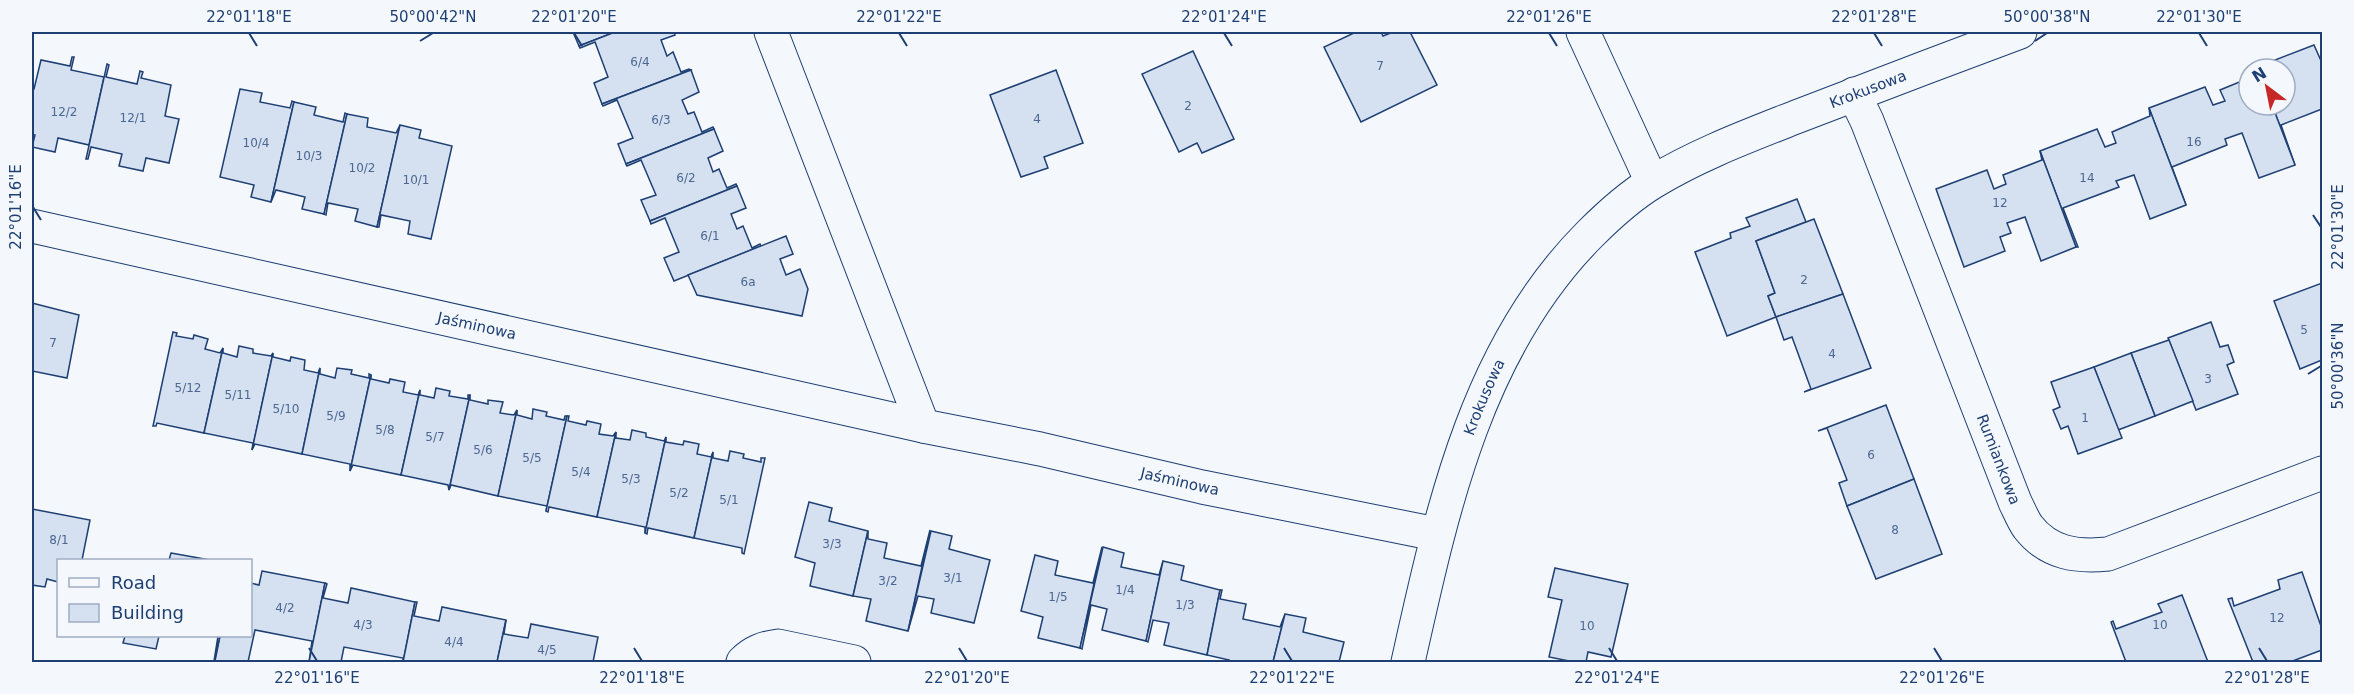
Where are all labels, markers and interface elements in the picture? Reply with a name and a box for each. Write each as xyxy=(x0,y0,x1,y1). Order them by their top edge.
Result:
text: 22°01'18"E xyxy=(206,8,292,26)
text: 50°00'42"N xyxy=(389,8,477,26)
text: 22°01'20"E xyxy=(531,8,617,26)
text: 22°01'22"E xyxy=(856,8,942,26)
text: 22°01'24"E xyxy=(1181,8,1267,26)
text: 22°01'26"E xyxy=(1506,8,1592,26)
text: 22°01'28"E xyxy=(1831,8,1917,26)
text: 50°00'38"N xyxy=(2003,8,2091,26)
text: 22°01'30"E xyxy=(2156,8,2242,26)
house number: 6/4 xyxy=(630,55,650,69)
north arrow xyxy=(2237,57,2297,117)
house number: 7 xyxy=(1376,59,1384,73)
text: N xyxy=(2249,63,2270,86)
street label: Krokusowa xyxy=(1827,67,1909,112)
house number: 2 xyxy=(1184,99,1192,113)
house number: 12/2 xyxy=(51,105,77,119)
house number: 12/1 xyxy=(120,111,146,125)
house number: 4 xyxy=(1033,112,1041,126)
house number: 6/3 xyxy=(651,113,671,127)
house number: 16 xyxy=(2186,135,2202,149)
house number: 10/4 xyxy=(243,136,269,150)
house number: 10/3 xyxy=(296,149,322,163)
house number: 10/2 xyxy=(349,161,375,175)
text: 22°01'16"E xyxy=(7,164,25,250)
house number: 6/2 xyxy=(676,171,696,185)
house number: 14 xyxy=(2079,171,2095,185)
house number: 10/1 xyxy=(403,173,429,187)
text: 22°01'30"E xyxy=(2329,184,2347,270)
house number: 12 xyxy=(1992,196,2008,210)
house number: 6/1 xyxy=(700,229,720,243)
house number: 2 xyxy=(1800,273,1808,287)
house number: 6a xyxy=(741,275,756,289)
street label: Jaśminowa xyxy=(435,308,518,343)
text: 50°00'36"N xyxy=(2329,322,2347,410)
house number: 5 xyxy=(2300,323,2308,337)
house number: 7 xyxy=(49,336,57,350)
house number: 4 xyxy=(1828,347,1836,361)
street label: Krokusowa xyxy=(1460,356,1509,438)
house number: 3 xyxy=(2204,372,2212,386)
house number: 5/12 xyxy=(175,381,201,395)
house number: 5/11 xyxy=(225,388,251,402)
house number: 5/10 xyxy=(273,402,299,416)
house number: 5/9 xyxy=(326,409,346,423)
house number: 1 xyxy=(2081,411,2089,425)
street label: Rumiankowa xyxy=(1973,412,2024,507)
house number: 5/8 xyxy=(375,423,395,437)
house number: 5/7 xyxy=(425,430,445,444)
house number: 5/6 xyxy=(473,443,493,457)
house number: 6 xyxy=(1867,448,1875,462)
house number: 5/5 xyxy=(522,451,542,465)
street label: Jaśminowa xyxy=(1138,464,1221,499)
house number: 5/4 xyxy=(571,465,591,479)
house number: 5/3 xyxy=(621,472,641,486)
house number: 5/2 xyxy=(669,486,689,500)
house number: 5/1 xyxy=(719,493,739,507)
house number: 8 xyxy=(1891,523,1899,537)
house number: 8/1 xyxy=(49,533,69,547)
house number: 3/3 xyxy=(822,537,842,551)
legend xyxy=(57,559,252,637)
house number: 3/1 xyxy=(943,571,963,585)
text: Road xyxy=(111,572,156,593)
house number: 3/2 xyxy=(878,574,898,588)
house number: 1/4 xyxy=(1115,583,1135,597)
house number: 1/5 xyxy=(1048,590,1068,604)
house number: 1/3 xyxy=(1175,598,1195,612)
house number: 4/2 xyxy=(275,601,295,615)
text: Building xyxy=(111,602,184,623)
house number: 12 xyxy=(2269,611,2285,625)
house number: 4/3 xyxy=(353,618,373,632)
house number: 10 xyxy=(2152,618,2168,632)
house number: 10 xyxy=(1579,619,1595,633)
house number: 4/4 xyxy=(444,635,464,649)
house number: 4/5 xyxy=(537,643,557,657)
text: 22°01'16"E xyxy=(274,669,360,687)
text: 22°01'18"E xyxy=(599,669,685,687)
text: 22°01'20"E xyxy=(924,669,1010,687)
text: 22°01'22"E xyxy=(1249,669,1335,687)
text: 22°01'24"E xyxy=(1574,669,1660,687)
text: 22°01'26"E xyxy=(1899,669,1985,687)
text: 22°01'28"E xyxy=(2224,669,2310,687)

